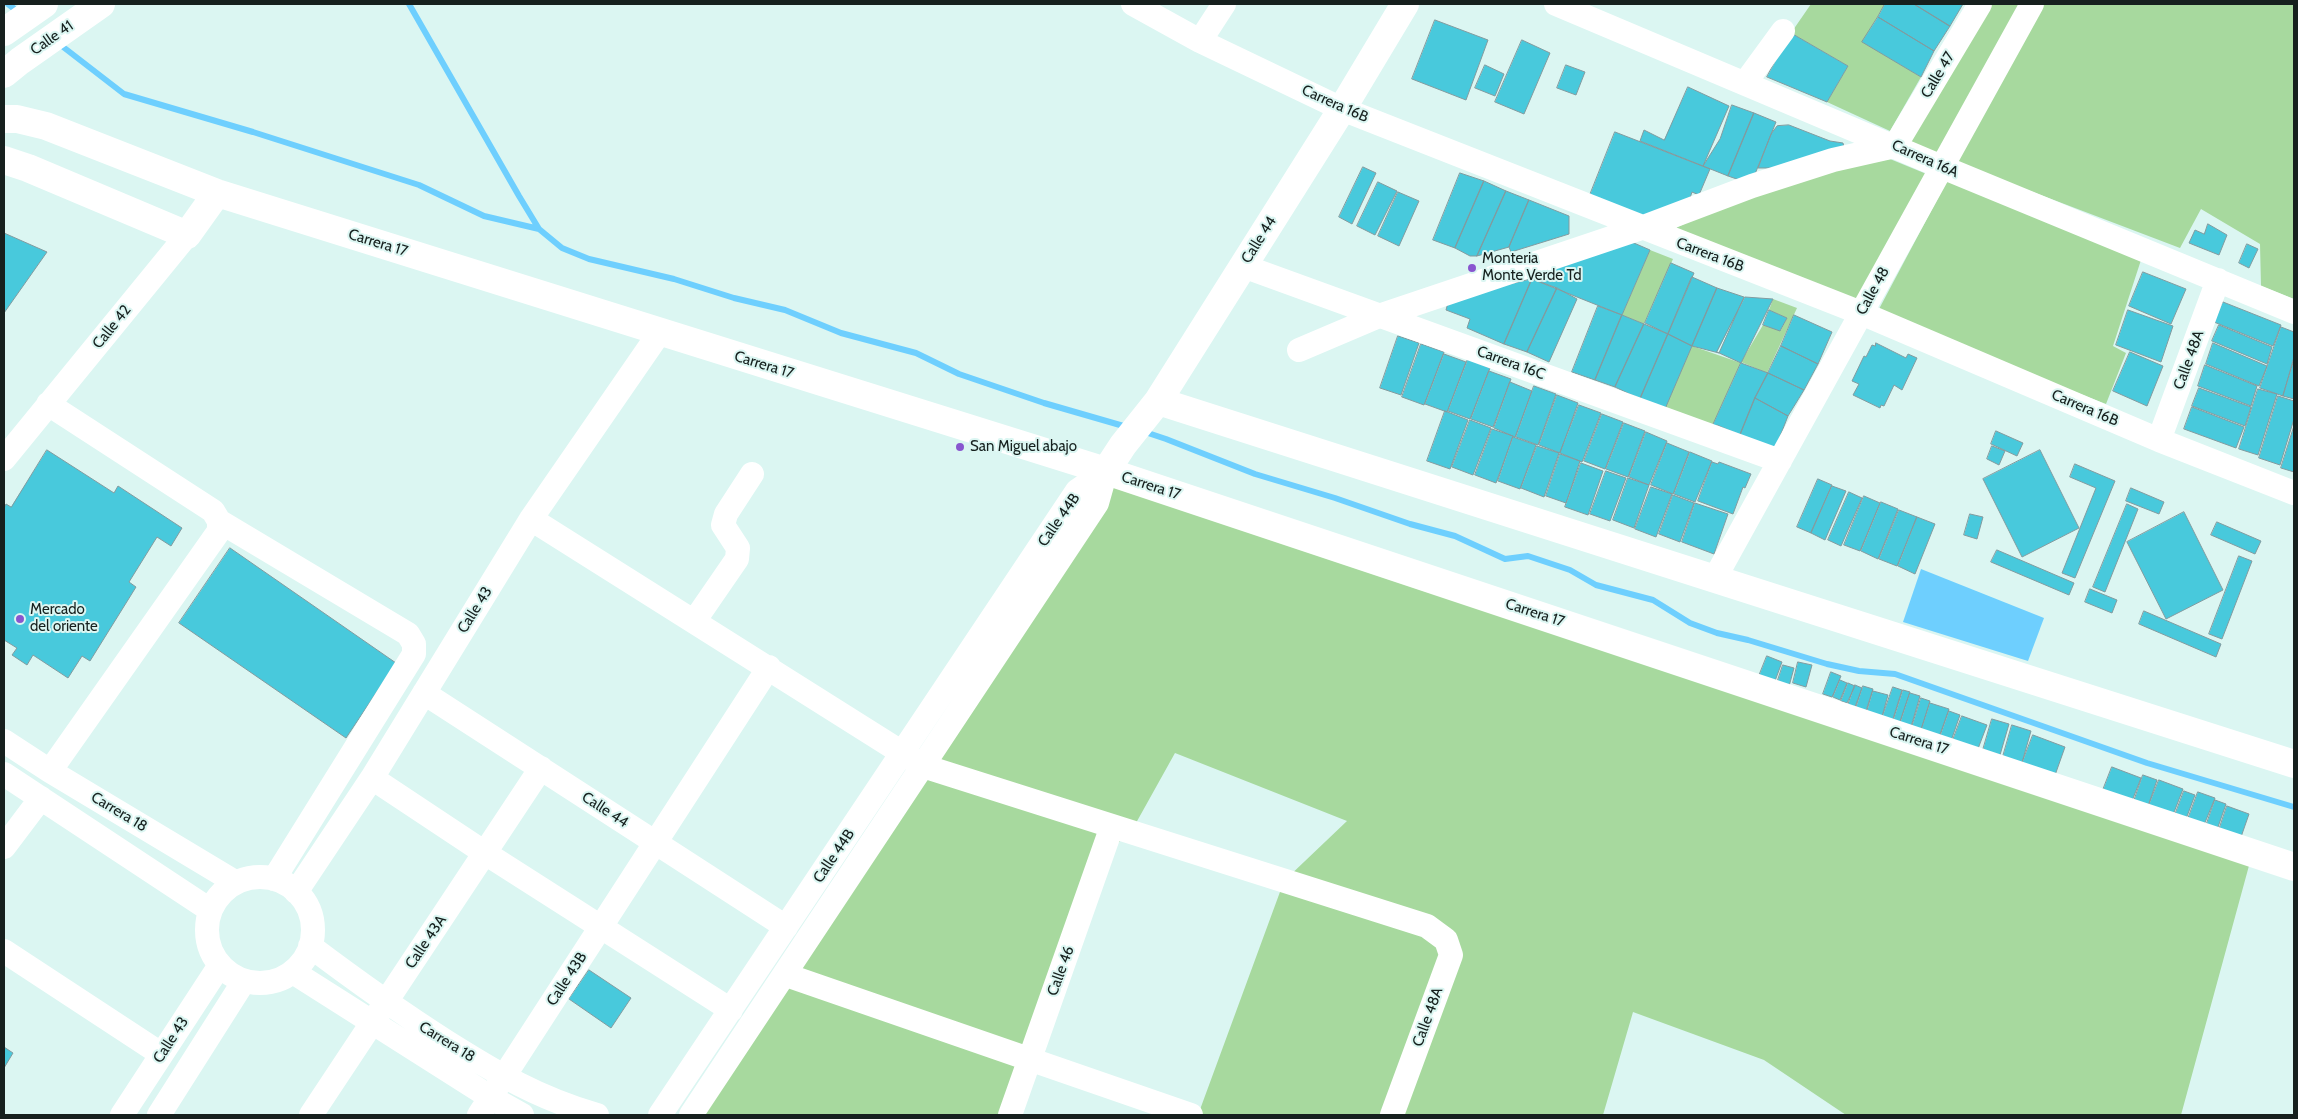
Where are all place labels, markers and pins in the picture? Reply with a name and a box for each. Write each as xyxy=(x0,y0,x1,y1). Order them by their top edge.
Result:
place label: Monteria Monte Verde Td xyxy=(1482,250,1582,285)
marker: Monteria Monte Verde Td xyxy=(1466,262,1478,274)
place label: San Miguel abajo xyxy=(970,438,1077,456)
marker: San Miguel abajo xyxy=(954,441,966,453)
place label: Mercado del oriente xyxy=(30,601,98,636)
marker: Mercado del oriente xyxy=(14,613,26,625)

